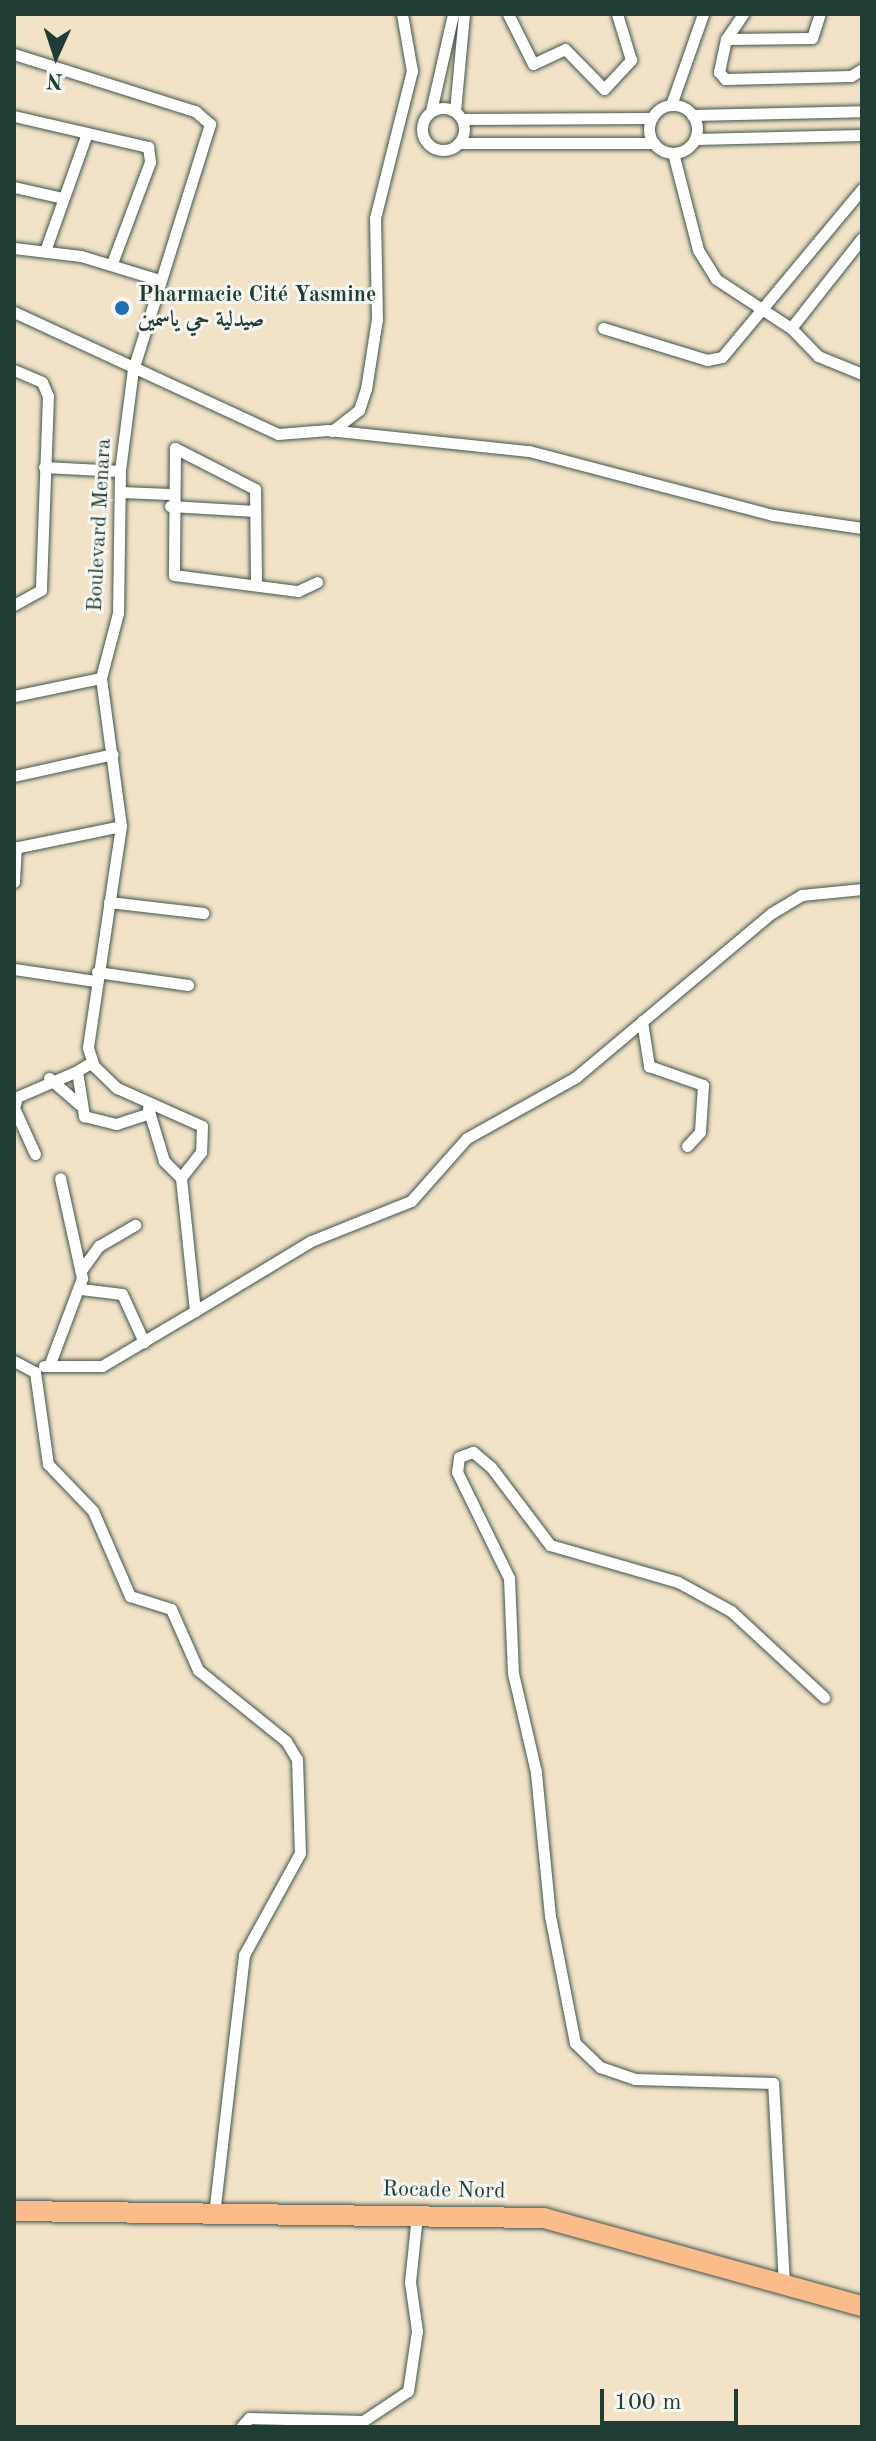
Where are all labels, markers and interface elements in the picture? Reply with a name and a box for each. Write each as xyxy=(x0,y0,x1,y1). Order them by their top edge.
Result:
north arrow xyxy=(16,16,96,96)
text: N xyxy=(46,69,64,91)
place label: Pharmacie Cité Yasmine صيدلية حي ياسمين xyxy=(138,282,376,334)
marker: Pharmacie Cité Yasmine صيدلية حي ياسمين xyxy=(113,299,131,317)
street label: Boulevard Menara xyxy=(82,438,118,612)
street label: Rocade Nord xyxy=(382,2177,506,2205)
scale bar xyxy=(604,2373,742,2423)
text: 100 m xyxy=(614,2391,682,2415)

